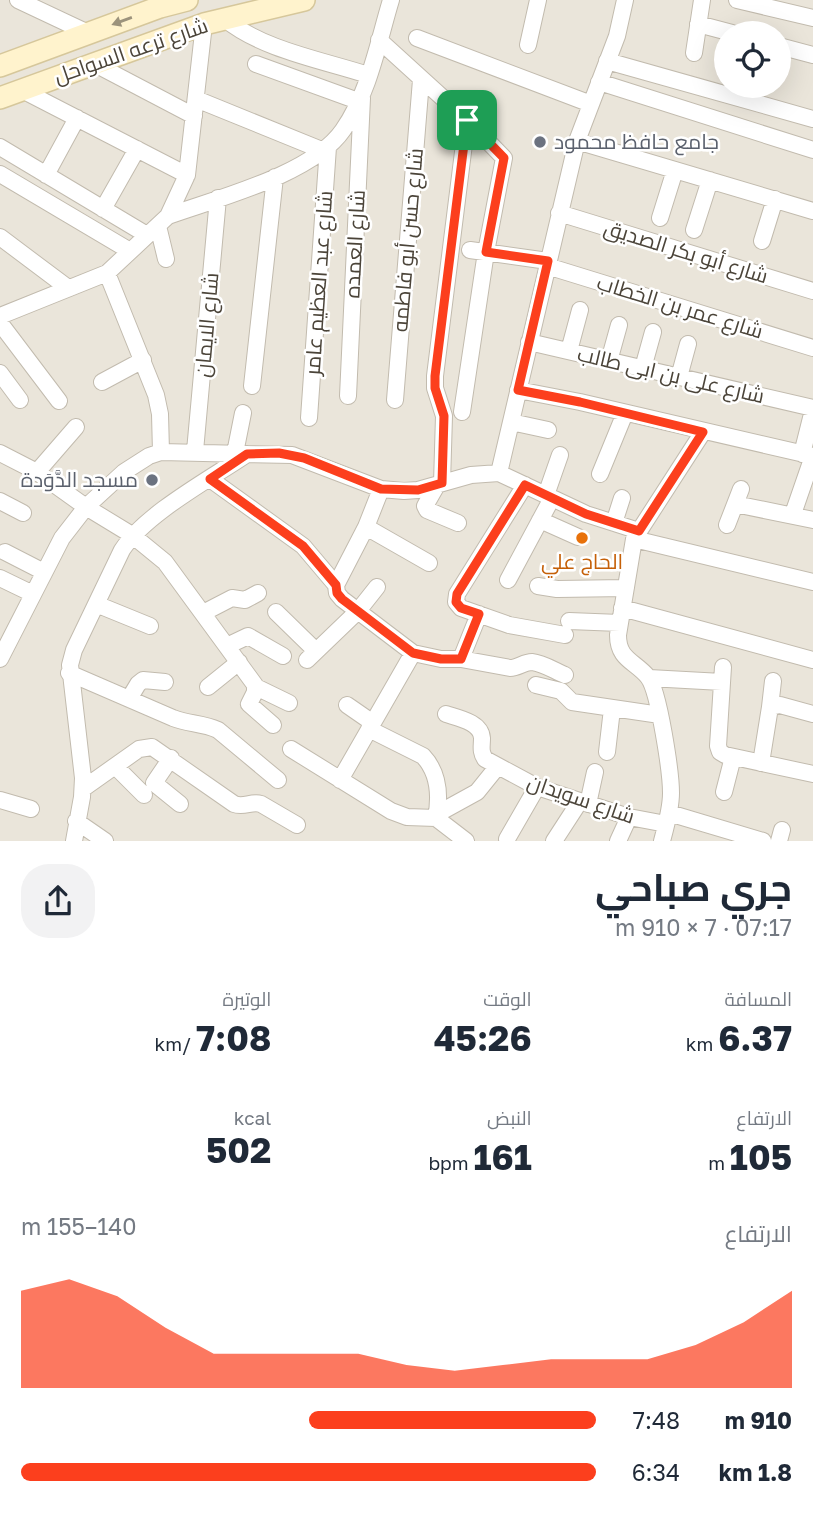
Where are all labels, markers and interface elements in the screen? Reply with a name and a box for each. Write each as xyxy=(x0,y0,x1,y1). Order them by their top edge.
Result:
street label: شارع ترعه السواحل xyxy=(50,12,212,90)
one-way arrow xyxy=(111,16,132,27)
map controls xyxy=(714,21,791,98)
button: locate xyxy=(714,21,791,98)
pin xyxy=(437,90,497,150)
icon: arrive xyxy=(448,101,486,139)
place label: جامع حافظ محمود xyxy=(554,128,719,156)
marker: جامع حافظ محمود xyxy=(532,134,548,150)
street label: شارع حسن أبو فاطمه xyxy=(386,147,430,333)
street label: شارع العمده xyxy=(338,189,372,299)
street label: شارع عبد العظيم عامر xyxy=(299,190,339,377)
street label: شارع أبو بكر الصديق xyxy=(600,214,772,290)
street label: شارع عمر بن الخطاب xyxy=(594,268,766,346)
street label: شارع الايمان xyxy=(188,271,226,379)
street label: شارع على بن ابى طالب xyxy=(575,340,767,410)
place label: مسجد الدَّوَدة xyxy=(21,466,138,492)
marker: مسجد الدَّوَدة xyxy=(144,472,160,488)
marker: الحاج علي xyxy=(574,530,590,546)
place label: الحاج علي xyxy=(541,548,623,578)
street label: شارع سويدان xyxy=(524,768,638,830)
button: share xyxy=(21,864,95,938)
text: جري صباحي xyxy=(595,864,792,909)
text: 07:17 · 7 × 910 m xyxy=(615,913,792,941)
text: الوتيرة xyxy=(223,987,271,1010)
text: الوقت xyxy=(483,987,532,1010)
text: المسافة xyxy=(724,987,792,1010)
text: 7:08 xyxy=(196,1017,271,1059)
text: 45:26 xyxy=(434,1017,532,1059)
text: 6.37 xyxy=(718,1017,792,1059)
text: /km xyxy=(154,1032,196,1055)
text: km xyxy=(686,1032,718,1055)
text: kcal xyxy=(234,1106,271,1129)
text: النبض xyxy=(487,1106,532,1129)
text: الارتفاع xyxy=(736,1106,792,1129)
text: 502 xyxy=(206,1129,271,1171)
text: 161 xyxy=(473,1136,532,1178)
text: 105 xyxy=(730,1136,792,1178)
text: bpm xyxy=(428,1151,473,1174)
text: m xyxy=(708,1151,730,1174)
text: 140–155 m xyxy=(21,1212,137,1240)
text: الارتفاع xyxy=(725,1219,792,1247)
text: 7:48 xyxy=(633,1406,680,1434)
text: 910 m xyxy=(725,1406,792,1434)
text: 6:34 xyxy=(632,1458,680,1486)
text: 1.8 km xyxy=(719,1458,792,1486)

